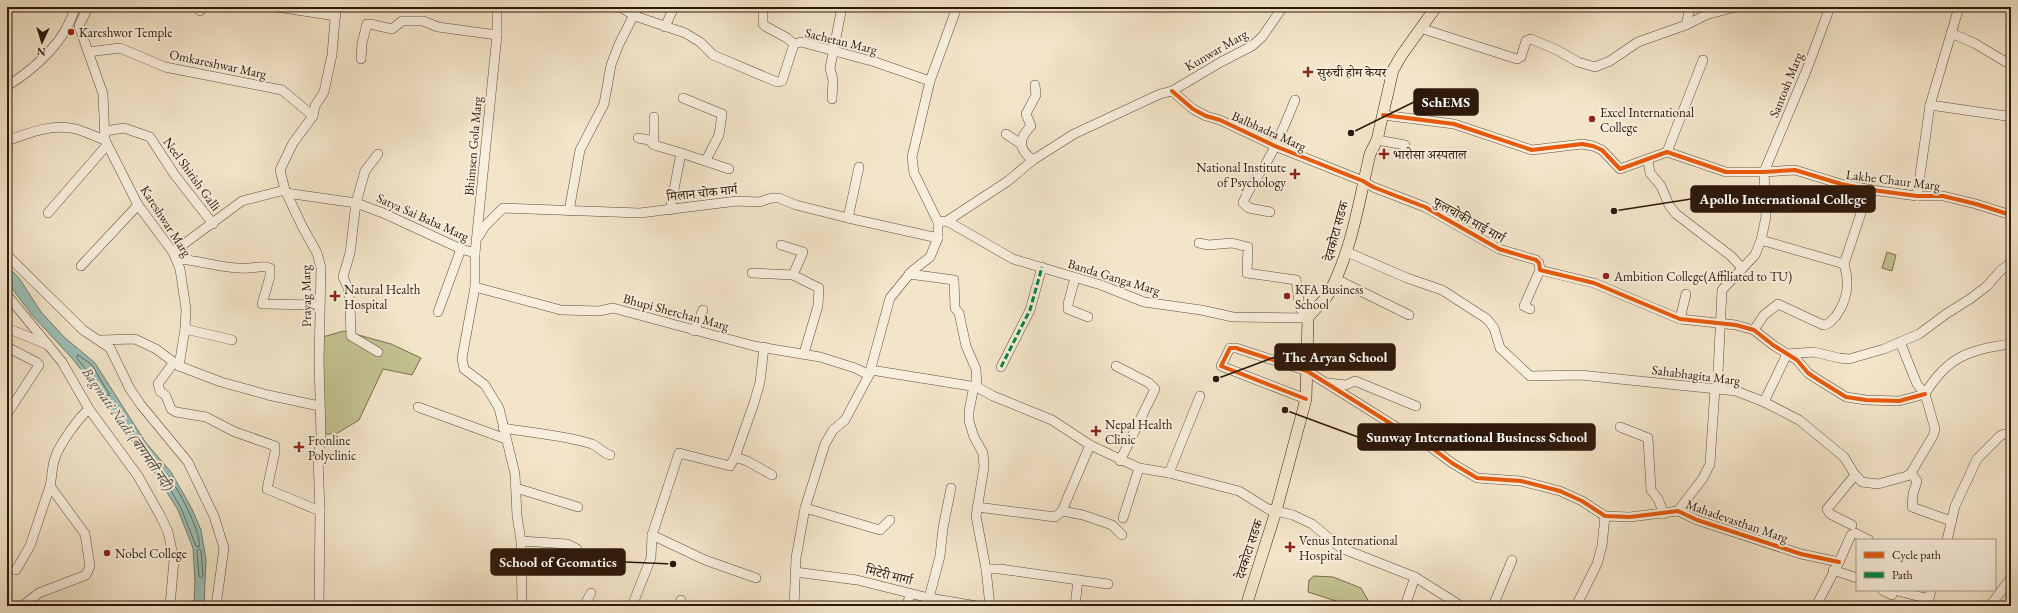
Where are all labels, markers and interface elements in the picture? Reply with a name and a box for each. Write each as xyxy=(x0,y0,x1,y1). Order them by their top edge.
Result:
north arrow xyxy=(22,22,62,62)
place label: Kareshwor Temple xyxy=(79,24,172,41)
street label: Sachetan Marg xyxy=(803,24,879,58)
street label: Kunwar Marg xyxy=(1182,25,1251,75)
marker: Kareshwor Temple xyxy=(66,27,76,37)
text: N xyxy=(36,45,46,59)
street label: Omkareshwar Marg xyxy=(168,45,268,83)
street label: Santosh Marg xyxy=(1765,50,1807,120)
place label: सुरुची होम केयर xyxy=(1316,64,1387,81)
marker: सुरुची होम केयर xyxy=(1302,66,1314,78)
callout: SchEMS xyxy=(1414,89,1478,115)
text: SchEMS xyxy=(1422,93,1470,111)
street label: Bhimsen Gola Marg xyxy=(460,95,486,196)
place label: Excel International College xyxy=(1600,104,1694,136)
street label: Balbhadra Marg xyxy=(1229,107,1309,155)
marker: Excel International College xyxy=(1587,114,1597,124)
street label: Neel Shirish Galli xyxy=(160,134,224,214)
place label: भारोसा अस्पताल xyxy=(1393,146,1468,163)
marker: भारोसा अस्पताल xyxy=(1378,148,1390,160)
place label: National Institute of Psychology xyxy=(1196,159,1286,191)
street label: Lakhe Chaur Marg xyxy=(1845,166,1941,194)
marker: National Institute of Psychology xyxy=(1289,168,1301,180)
street label: मिलान चोक मार्ग xyxy=(665,181,739,205)
street label: Kareshwar Marg xyxy=(137,182,196,260)
callout: Apollo International College xyxy=(1691,186,1875,212)
street label: Satya Sai Baba Marg xyxy=(374,189,472,245)
text: Apollo International College xyxy=(1698,190,1867,208)
street label: फुलचोकी माई मार्ग xyxy=(1429,193,1509,247)
street label: देवकोटा सडक xyxy=(1320,198,1352,264)
street label: Banda Ganga Marg xyxy=(1066,255,1163,299)
street label: Prayag Marg xyxy=(297,264,315,327)
place label: Ambition College(Affiliated to TU) xyxy=(1613,268,1792,285)
marker: Ambition College(Affiliated to TU) xyxy=(1601,271,1611,281)
place label: Natural Health Hospital xyxy=(344,281,421,313)
place label: KFA Business School xyxy=(1295,281,1363,313)
marker: Natural Health Hospital xyxy=(329,290,341,302)
street label: Bhupi Sherchan Marg xyxy=(621,290,731,334)
marker: KFA Business School xyxy=(1282,291,1292,301)
callout: The Aryan School xyxy=(1275,344,1395,370)
text: The Aryan School xyxy=(1283,348,1387,366)
street label: Sahabhagita Marg xyxy=(1651,361,1741,389)
water label: Bagmati Nadi (बागमती नदी) xyxy=(78,363,178,495)
place label: Nepal Health Clinic xyxy=(1105,416,1173,448)
callout: Sunway International Business School xyxy=(1358,424,1595,450)
marker: Nepal Health Clinic xyxy=(1090,425,1102,437)
text: Sunway International Business School xyxy=(1367,428,1587,446)
place label: Fronline Polyclinic xyxy=(308,432,356,464)
marker: Fronline Polyclinic xyxy=(293,441,305,453)
street label: Mahadevasthan Marg xyxy=(1684,496,1791,547)
street label: देवकोटा सडक xyxy=(1231,517,1267,582)
place label: Venus International Hospital xyxy=(1299,532,1398,564)
legend xyxy=(1856,539,1996,591)
marker: Venus International Hospital xyxy=(1284,541,1296,553)
place label: Nobel College xyxy=(115,545,187,562)
text: Cycle path xyxy=(1892,547,1941,563)
marker: Nobel College xyxy=(102,548,112,558)
callout: School of Geomatics xyxy=(491,549,625,575)
text: School of Geomatics xyxy=(499,553,617,571)
street label: मिटेरी मार्गा xyxy=(863,561,915,589)
text: Path xyxy=(1892,567,1913,583)

